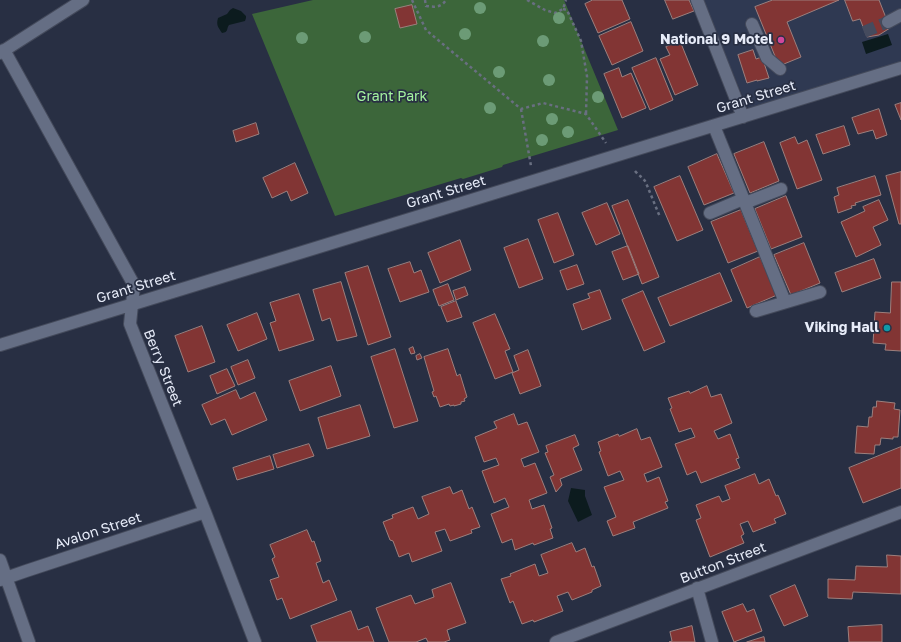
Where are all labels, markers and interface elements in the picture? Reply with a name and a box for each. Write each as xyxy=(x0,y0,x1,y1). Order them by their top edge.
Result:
place label: National 9 Motel xyxy=(660,32,773,48)
marker: National 9 Motel xyxy=(776,35,786,45)
street label: Grant Street xyxy=(714,77,798,117)
park label: Grant Park xyxy=(357,89,427,105)
street label: Grant Street xyxy=(404,172,488,212)
street label: Grant Street xyxy=(94,267,178,307)
place label: Viking Hall xyxy=(805,320,879,336)
marker: Viking Hall xyxy=(882,323,892,333)
street label: Berry Street xyxy=(140,327,186,409)
street label: Avalon Street xyxy=(53,509,143,553)
street label: Button Street xyxy=(678,539,768,587)

